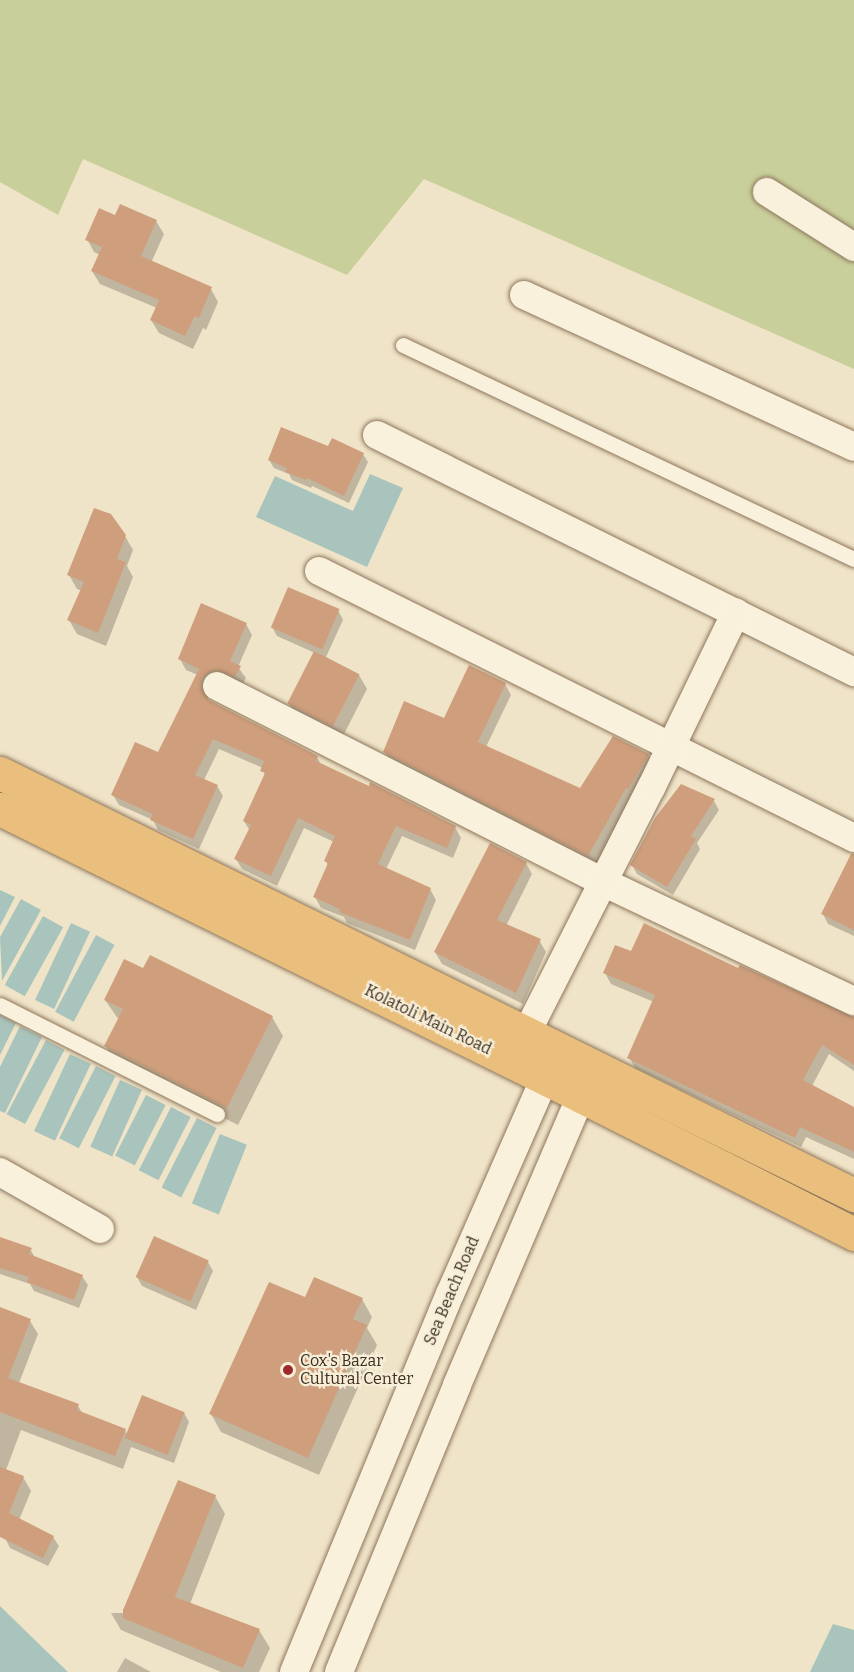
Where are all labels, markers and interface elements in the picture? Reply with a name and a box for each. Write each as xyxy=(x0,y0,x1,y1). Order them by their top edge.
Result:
street label: Kolatoli Main Road xyxy=(361,981,495,1059)
street label: Sea Beach Road xyxy=(420,1234,484,1348)
place label: Cox's Bazar Cultural Center xyxy=(300,1351,413,1389)
marker: Cox's Bazar Cultural Center xyxy=(281,1363,295,1377)

